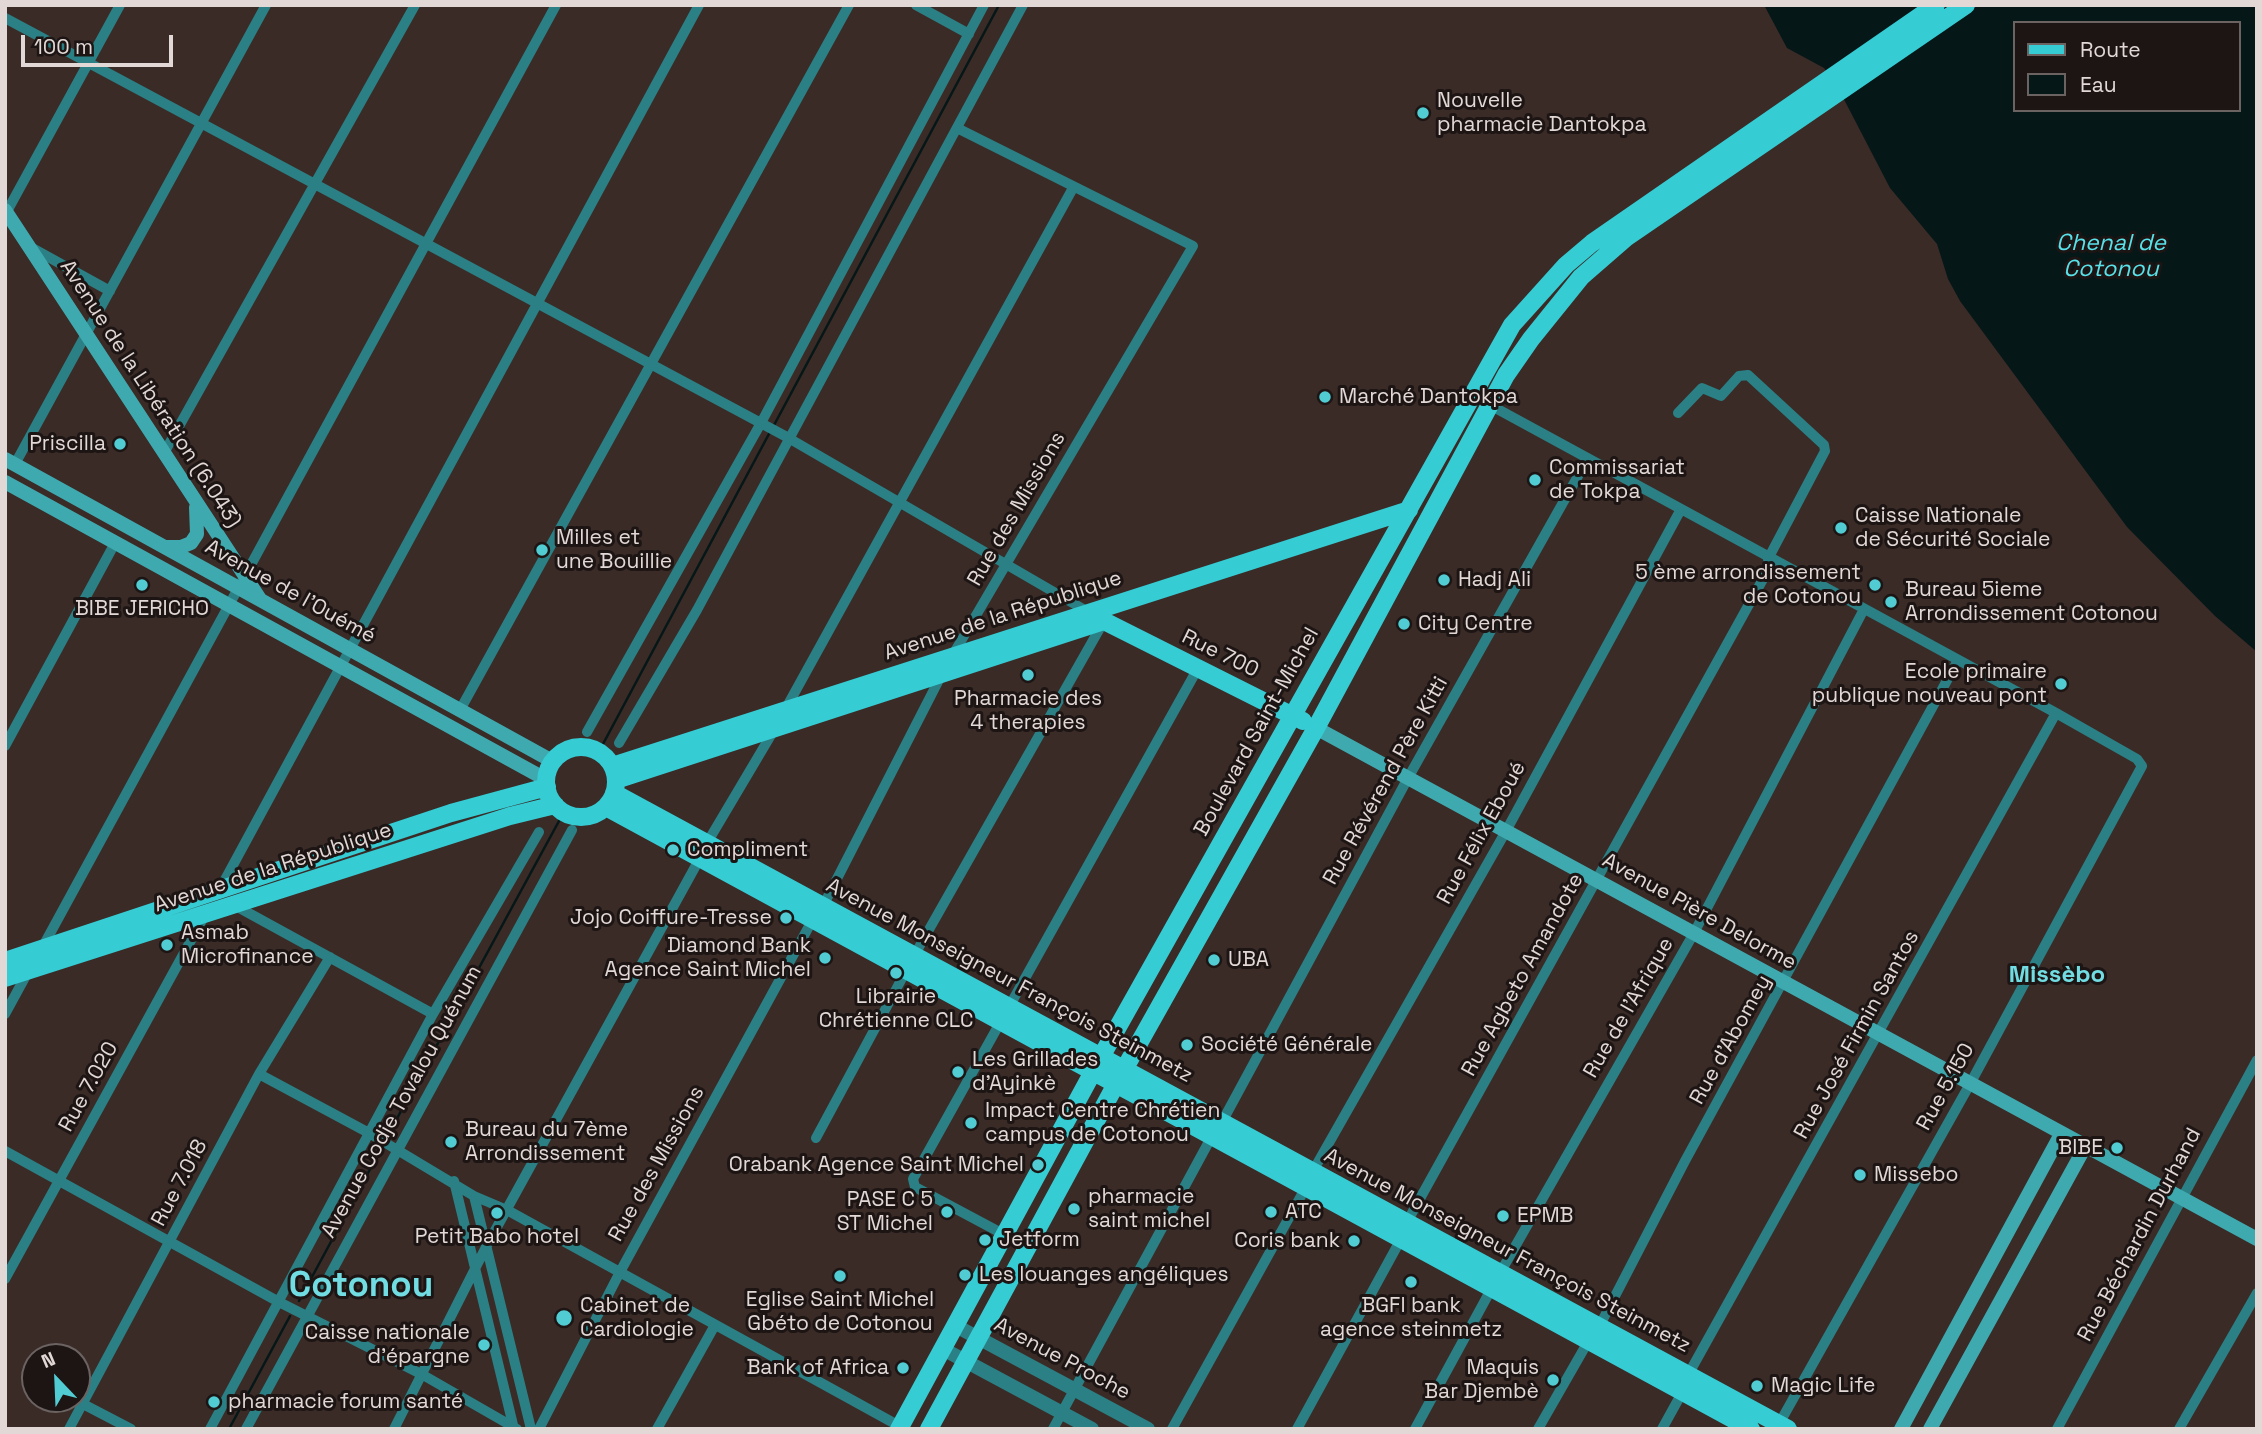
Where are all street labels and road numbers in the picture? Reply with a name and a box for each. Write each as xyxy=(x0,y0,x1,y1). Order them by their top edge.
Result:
street label: Avenue de la Libération (6.043) xyxy=(54,256,246,532)
street label: Rue des Missions xyxy=(963,427,1071,591)
street label: Avenue de l'Ouémé xyxy=(200,535,380,649)
street label: Avenue de la République xyxy=(881,566,1125,666)
street label: Boulevard Saint-Michel xyxy=(1189,623,1325,841)
street label: Rue 700 xyxy=(1177,625,1263,683)
street label: Rue Révérend Père Kitti xyxy=(1318,673,1454,889)
street label: Rue Félix Eboué xyxy=(1432,757,1532,909)
street label: Avenue de la République xyxy=(151,818,395,918)
street label: Avenue Pière Delorme xyxy=(1598,848,1800,976)
street label: Rue Agbeto Amandote xyxy=(1457,869,1589,1081)
street label: Avenue Monseigneur François Steinmetz xyxy=(821,873,1197,1089)
street label: Rue José Firmin Santos xyxy=(1789,926,1925,1144)
street label: Rue de l'Afrique xyxy=(1579,933,1679,1083)
street label: Avenue Codje Tovalou Quénum xyxy=(316,961,488,1243)
street label: Rue d'Abomey xyxy=(1685,971,1777,1109)
street label: Rue 7.020 xyxy=(54,1038,124,1136)
street label: Rue 5.150 xyxy=(1912,1039,1980,1135)
street label: Rue des Missions xyxy=(604,1082,710,1246)
street label: Rue Béchardin Durhand xyxy=(2073,1124,2207,1346)
street label: Rue 7.018 xyxy=(147,1135,213,1231)
street label: Avenue Monseigneur François Steinmetz xyxy=(1319,1143,1695,1359)
street label: Avenue Proche xyxy=(990,1313,1134,1405)

